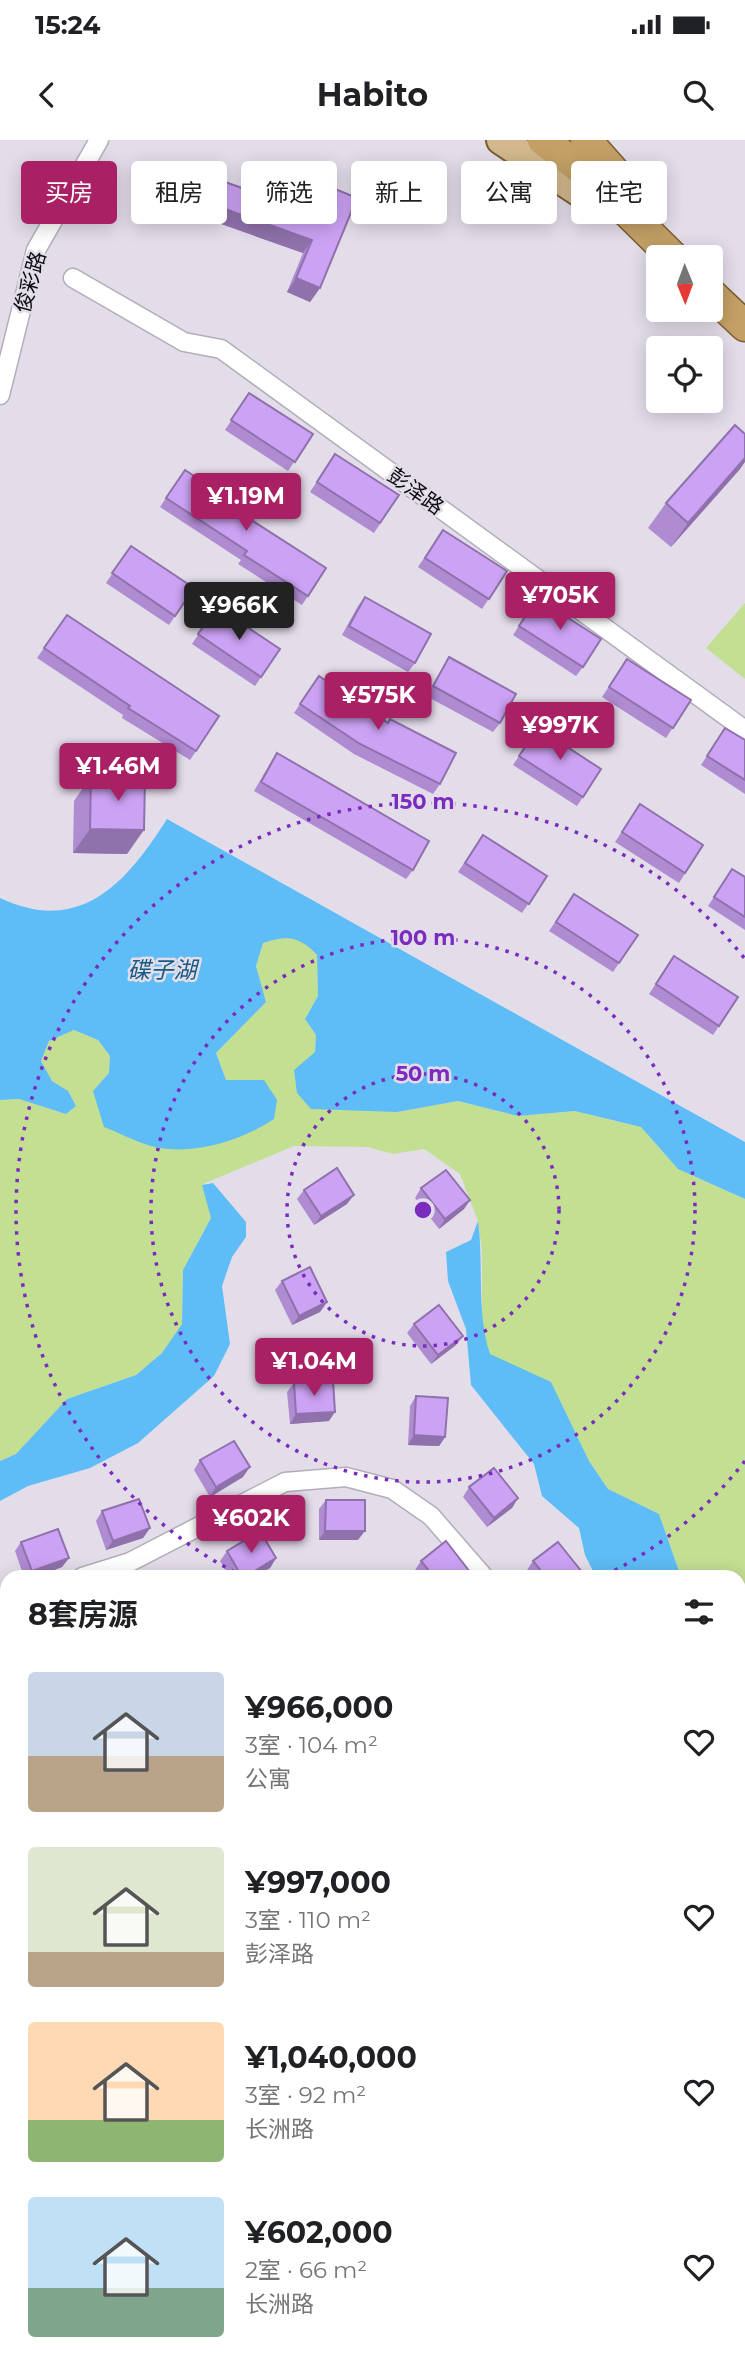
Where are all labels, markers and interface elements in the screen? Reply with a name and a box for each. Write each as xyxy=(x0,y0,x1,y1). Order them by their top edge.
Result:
text: 15:24 xyxy=(35,9,100,41)
text: Habito xyxy=(317,75,428,114)
icon: back xyxy=(28,76,66,114)
icon: search xyxy=(679,76,717,114)
chip: 买房 xyxy=(21,161,117,224)
chip: 租房 xyxy=(131,161,227,224)
chip: 筛选 xyxy=(241,161,337,224)
chip: 新上 xyxy=(351,161,447,224)
chip: 公寓 xyxy=(461,161,557,224)
chip: 住宅 xyxy=(571,161,667,224)
north arrow xyxy=(646,245,723,322)
map controls xyxy=(646,245,723,413)
street label: 俊彩路 xyxy=(9,248,51,316)
button: locate xyxy=(646,336,723,413)
street label: 彭泽路 xyxy=(383,462,449,520)
pin: ¥1.19M xyxy=(189,474,303,533)
text: ¥1.19M xyxy=(207,482,285,510)
pin: ¥705K xyxy=(511,573,609,632)
text: ¥705K xyxy=(521,581,599,609)
pin: ¥966K xyxy=(190,582,288,642)
text: ¥966K xyxy=(200,591,278,619)
pin: ¥575K xyxy=(329,672,427,732)
text: ¥575K xyxy=(341,681,415,709)
pin: ¥997K xyxy=(511,702,609,762)
text: ¥997K xyxy=(521,711,599,739)
pin: ¥1.46M xyxy=(61,744,175,803)
text: ¥1.46M xyxy=(75,752,161,780)
text: 150 m xyxy=(392,789,454,814)
text: 100 m xyxy=(391,925,455,950)
water label: 碟子湖 xyxy=(128,956,200,984)
text: 50 m xyxy=(396,1061,450,1086)
centre of rings xyxy=(411,1198,435,1222)
pin: ¥1.04M xyxy=(257,1338,371,1398)
text: ¥1.04M xyxy=(271,1347,357,1375)
pin: ¥602K xyxy=(202,1496,300,1555)
text: ¥602K xyxy=(212,1504,290,1532)
icon: filters xyxy=(680,1593,718,1631)
text: 8套房源 xyxy=(28,1596,138,1633)
text: ¥966,000 xyxy=(245,1689,393,1726)
icon: home xyxy=(84,1700,168,1784)
icon: heart xyxy=(680,1723,718,1761)
text: 3室 · 104 m² xyxy=(245,1731,378,1759)
text: 公寓 xyxy=(245,1765,291,1793)
text: ¥997,000 xyxy=(245,1864,391,1901)
icon: home xyxy=(84,1875,168,1959)
icon: heart xyxy=(680,1898,718,1936)
text: 3室 · 110 m² xyxy=(245,1906,371,1934)
text: 彭泽路 xyxy=(245,1940,314,1968)
text: ¥1,040,000 xyxy=(245,2039,417,2076)
icon: home xyxy=(84,2050,168,2134)
icon: heart xyxy=(680,2073,718,2111)
text: 3室 · 92 m² xyxy=(245,2081,366,2109)
text: 长洲路 xyxy=(245,2115,314,2143)
text: ¥602,000 xyxy=(245,2214,393,2251)
icon: home xyxy=(84,2225,168,2309)
icon: heart xyxy=(680,2248,718,2286)
text: 2室 · 66 m² xyxy=(245,2256,367,2284)
text: 长洲路 xyxy=(245,2290,314,2318)

